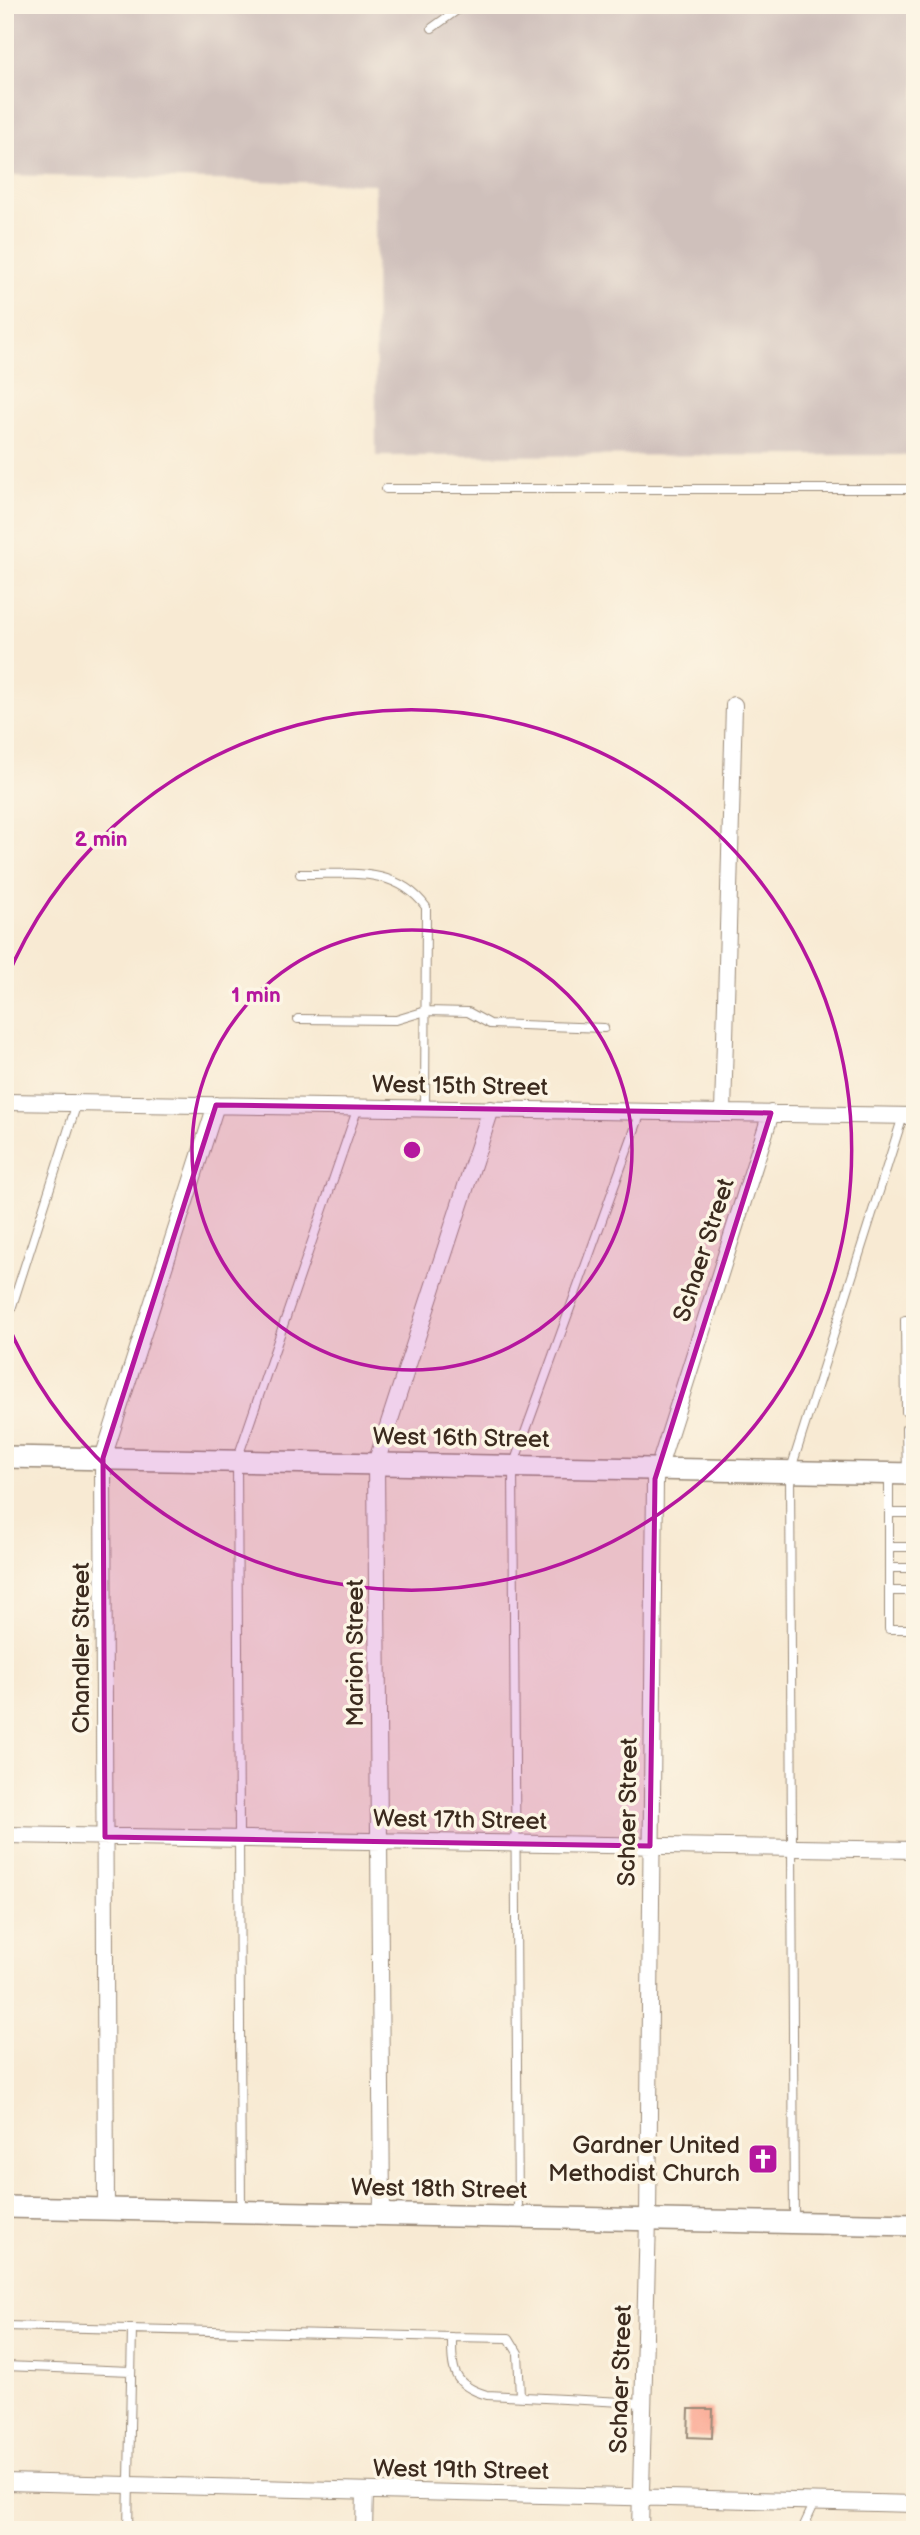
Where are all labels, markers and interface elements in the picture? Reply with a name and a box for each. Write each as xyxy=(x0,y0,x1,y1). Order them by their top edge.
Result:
text: 2 min xyxy=(74,827,128,852)
text: 1 min xyxy=(231,983,281,1008)
street label: West 15th Street xyxy=(372,1070,549,1102)
centre of rings xyxy=(400,1138,424,1162)
street label: Schaer Street xyxy=(667,1174,741,1325)
street label: West 16th Street xyxy=(372,1422,550,1454)
street label: Chandler Street xyxy=(67,1562,96,1734)
street label: Marion Street xyxy=(341,1579,370,1727)
street label: Schaer Street xyxy=(612,1737,644,1887)
street label: West 17th Street xyxy=(373,1804,548,1836)
place label: Gardner United Methodist Church xyxy=(548,2131,740,2188)
church icon: Gardner United Methodist Church xyxy=(746,2142,780,2176)
street label: West 18th Street xyxy=(351,2173,528,2205)
street label: Schaer Street xyxy=(604,2303,638,2454)
street label: West 19th Street xyxy=(373,2454,550,2486)

